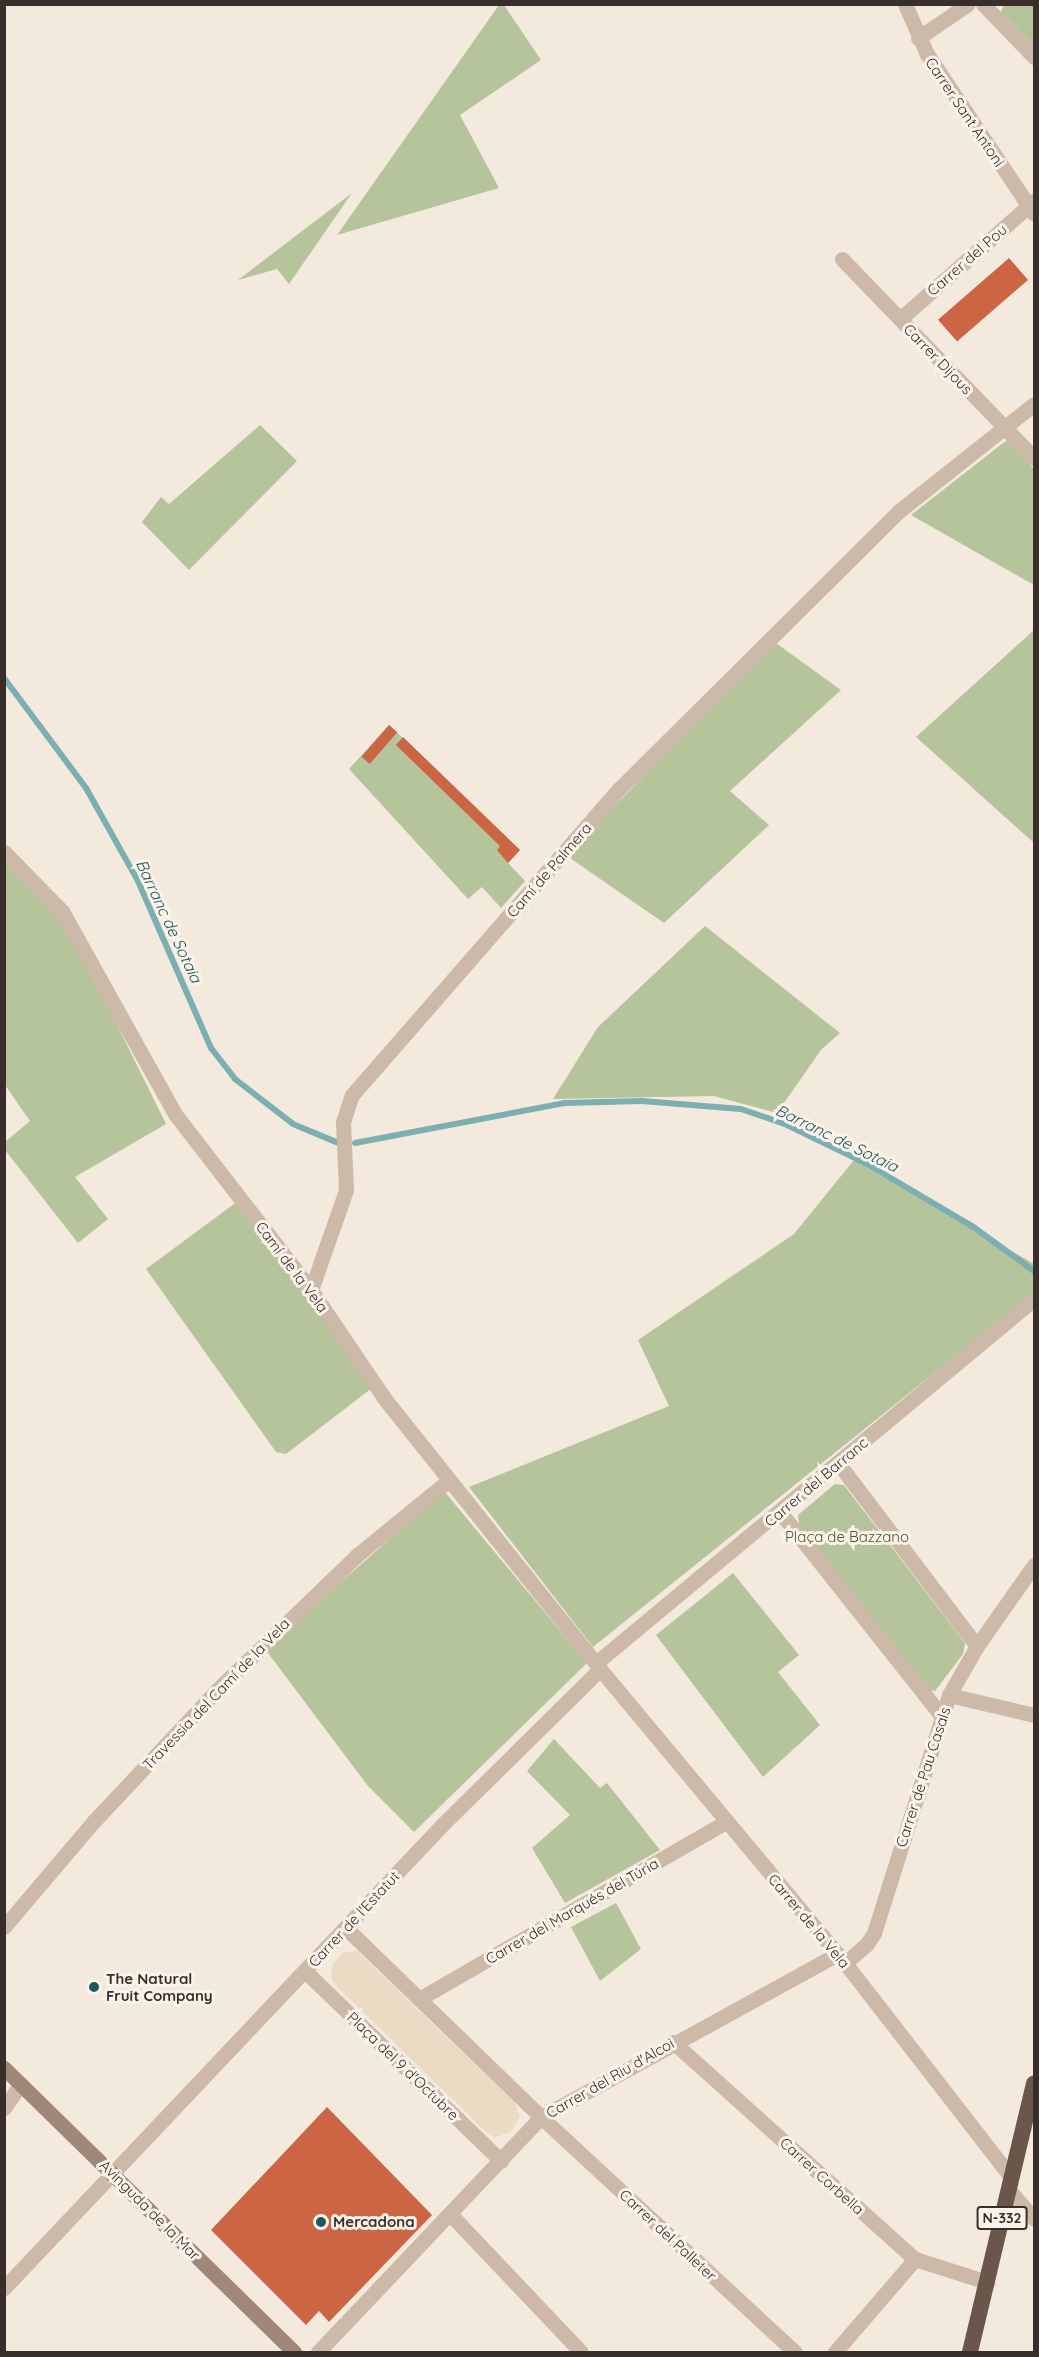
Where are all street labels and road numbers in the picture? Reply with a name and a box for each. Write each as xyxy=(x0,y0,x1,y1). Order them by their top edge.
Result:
street label: Carrer Sant Antoni xyxy=(922,54,1008,170)
street label: Carrer del Pou xyxy=(923,220,1011,300)
street label: Carrer Dijous xyxy=(900,320,976,398)
street label: Camí de Palmera xyxy=(503,819,595,921)
street label: Camí de la Vela xyxy=(252,1218,332,1316)
street label: Carrer del Barranc xyxy=(761,1434,871,1530)
street label: Travessia del Camí de la Vela xyxy=(139,1615,293,1773)
street label: Carrer de Pau Casals xyxy=(892,1705,954,1849)
street label: Carrer del Marqués del Túria xyxy=(482,1854,662,1968)
street label: Carrer de l'Estatut xyxy=(305,1867,403,1971)
street label: Carrer de la Vela xyxy=(764,1870,854,1972)
street label: Plaça del 9 d'Octubre xyxy=(344,2008,462,2124)
street label: Carrer del Riu d'Alcoi xyxy=(543,2034,677,2122)
street label: Carrer Corbella xyxy=(776,2134,868,2218)
street label: Avinguda de la Mar xyxy=(96,2156,204,2264)
street label: Carrer del Palleter xyxy=(616,2185,720,2285)
road number: N-332 xyxy=(976,2207,1028,2229)

